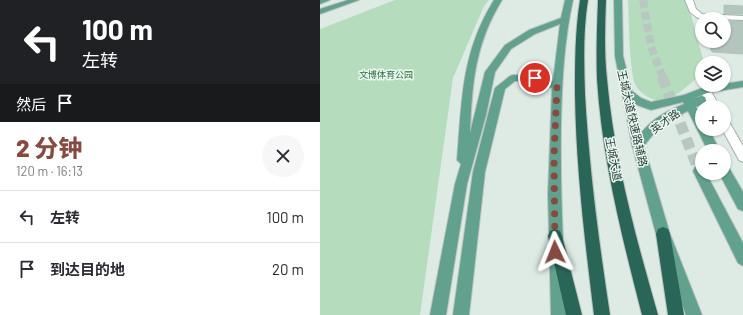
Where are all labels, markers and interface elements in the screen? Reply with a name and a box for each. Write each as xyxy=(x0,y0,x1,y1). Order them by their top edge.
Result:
text: 100 m xyxy=(82,12,153,46)
map controls xyxy=(695,12,731,180)
button: search xyxy=(695,12,731,48)
icon: left xyxy=(16,16,68,68)
text: 左转 xyxy=(82,49,118,71)
button: layers xyxy=(695,56,731,92)
pin xyxy=(518,61,552,95)
icon: arrive xyxy=(524,67,546,89)
street label: 王城大道快速路辅路 xyxy=(615,68,651,168)
park label: 文博体育公园 xyxy=(359,69,413,80)
icon: arrive xyxy=(54,92,76,114)
text: 然后 xyxy=(16,95,46,113)
button: + xyxy=(695,100,731,136)
street label: 英才路 xyxy=(648,106,682,136)
text: 2 分钟 xyxy=(16,133,82,162)
button: close xyxy=(262,135,304,177)
street label: 王城大道 xyxy=(603,136,625,182)
button: − xyxy=(695,144,731,180)
text: 120 m · 16:13 xyxy=(16,163,83,179)
icon: left xyxy=(16,206,38,228)
text: 左转 xyxy=(50,208,80,226)
text: 100 m xyxy=(266,208,304,226)
position arrow xyxy=(534,231,576,273)
icon: arrive xyxy=(16,258,38,280)
text: 到达目的地 xyxy=(50,260,125,278)
text: 20 m xyxy=(272,260,304,278)

